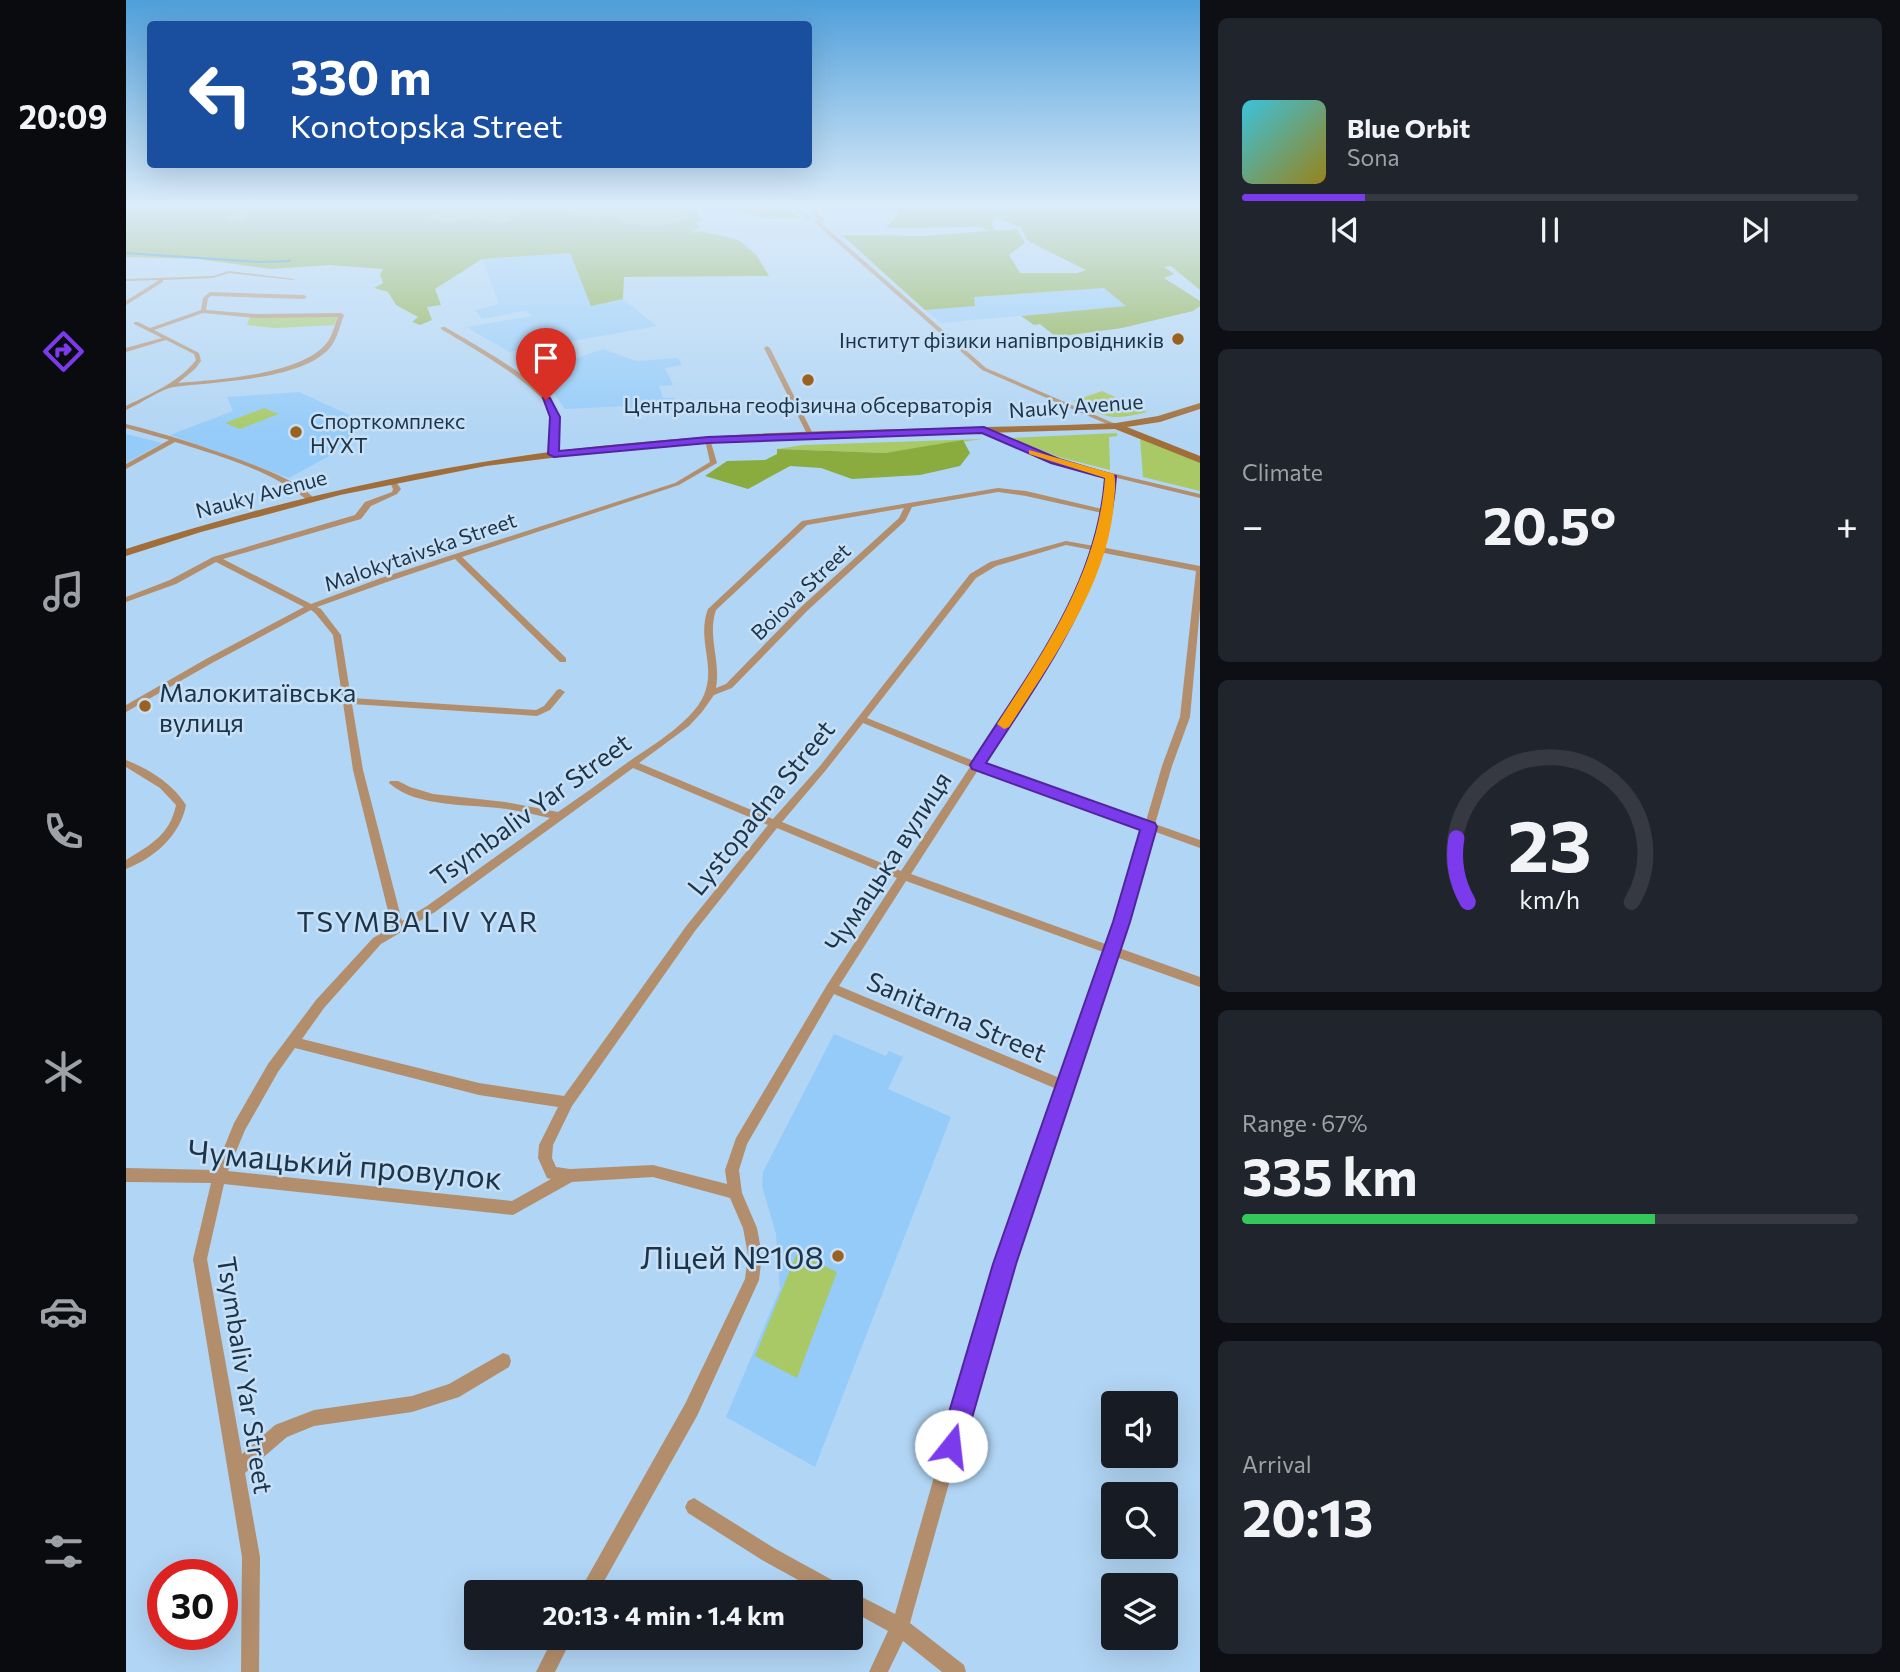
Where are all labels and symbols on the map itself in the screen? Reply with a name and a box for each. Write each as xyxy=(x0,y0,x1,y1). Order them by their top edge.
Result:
place label: Інститут фізики напівпровідників xyxy=(839,327,1164,352)
pin xyxy=(516,328,576,400)
marker: Інститут фізики напівпровідників xyxy=(1170,331,1186,347)
marker: Центральна геофізична обсерваторія xyxy=(800,372,816,388)
street label: Nauky Avenue xyxy=(1008,388,1144,422)
place label: Центральна геофізична обсерваторія xyxy=(624,392,992,417)
place label: Спорткомплекс НУХТ xyxy=(310,408,465,457)
marker: Спорткомплекс НУХТ xyxy=(288,424,304,440)
street label: Nauky Avenue xyxy=(193,463,329,523)
street label: Malokytaivska Street xyxy=(320,506,520,596)
street label: Boiova Street xyxy=(745,537,855,645)
place label: Малокитаївська вулиця xyxy=(159,676,356,737)
marker: Малокитаївська вулиця xyxy=(137,698,153,714)
street label: Lystopadna Street xyxy=(680,713,840,901)
street label: Tsymbaliv Yar Street xyxy=(424,726,636,892)
street label: Чумацька вулиця xyxy=(817,765,957,957)
district label: TSYMBALIV YAR xyxy=(297,904,539,938)
street label: Sanitarna Street xyxy=(863,964,1051,1068)
street label: Чумацький провулок xyxy=(186,1129,504,1197)
place label: Ліцей №108 xyxy=(640,1236,824,1276)
marker: Ліцей №108 xyxy=(830,1248,846,1264)
street label: Tsymbaliv Yar Street xyxy=(212,1254,280,1496)
position arrow xyxy=(914,1409,988,1483)
speed limit sign: 30 xyxy=(147,1559,238,1650)

